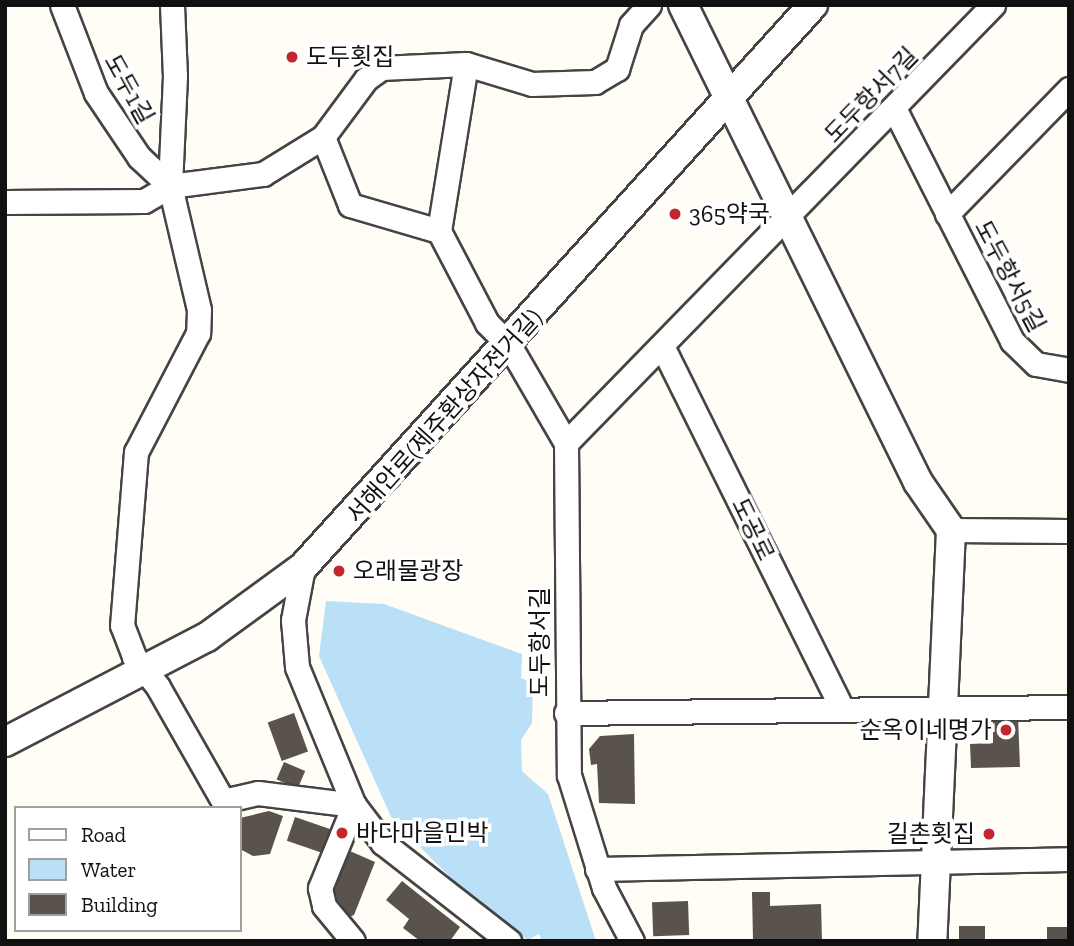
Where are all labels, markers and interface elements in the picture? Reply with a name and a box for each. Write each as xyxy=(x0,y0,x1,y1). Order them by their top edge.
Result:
street label: 도두항서7길 xyxy=(818,41,924,149)
place label: 도두횟집 xyxy=(306,43,394,71)
street label: 도두1길 xyxy=(98,49,160,129)
marker: 도두횟집 xyxy=(284,49,300,65)
place label: 365약국 xyxy=(689,200,770,228)
marker: 365약국 xyxy=(667,206,683,222)
street label: 도두항서5길 xyxy=(968,215,1052,337)
street label: 서해안로(제주환상자전거길) xyxy=(340,303,548,529)
street label: 도공로 xyxy=(726,493,780,565)
place label: 오래물광장 xyxy=(353,557,463,585)
marker: 오래물광장 xyxy=(331,563,347,579)
street label: 도두항서길 xyxy=(526,587,554,697)
place label: 순옥이네명가 xyxy=(860,716,992,744)
marker: 순옥이네명가 xyxy=(998,722,1014,738)
legend xyxy=(14,806,242,932)
place label: 바다마을민박 xyxy=(356,819,488,847)
place label: 길촌횟집 xyxy=(887,820,975,848)
text: Road xyxy=(81,822,126,847)
marker: 바다마을민박 xyxy=(334,825,350,841)
marker: 길촌횟집 xyxy=(981,826,997,842)
text: Water xyxy=(81,857,136,882)
text: Building xyxy=(81,892,158,917)

